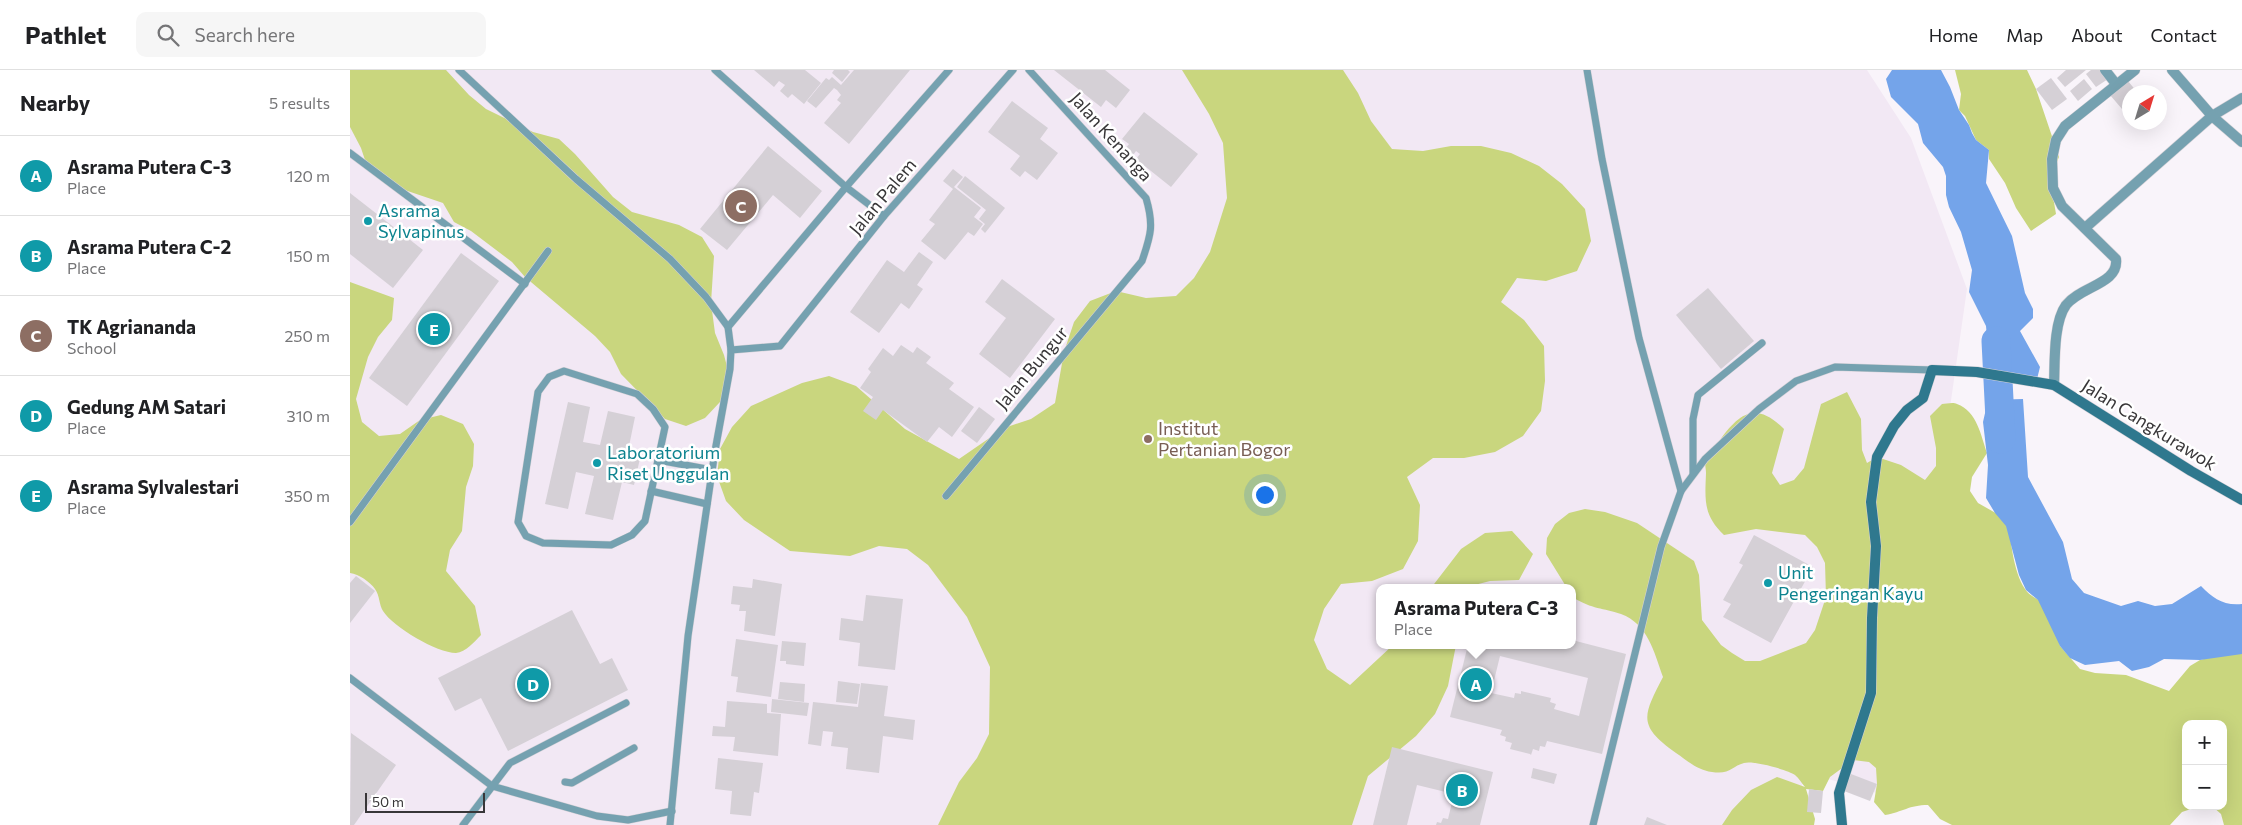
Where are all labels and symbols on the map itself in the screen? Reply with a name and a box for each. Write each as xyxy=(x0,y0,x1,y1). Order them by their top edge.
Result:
north arrow xyxy=(2122,85,2167,130)
street label: Jalan Kenanga xyxy=(1066,87,1158,185)
street label: Jalan Palem xyxy=(844,154,921,239)
pin: C xyxy=(725,187,757,225)
place label: Asrama Sylvapinus xyxy=(378,199,464,242)
marker: Asrama Sylvapinus xyxy=(362,215,374,227)
pin: E xyxy=(418,310,450,348)
street label: Jalan Bungur xyxy=(990,321,1072,413)
street label: Jalan Cangkurawok xyxy=(2078,374,2221,475)
place label: Institut Pertanian Bogor xyxy=(1158,417,1290,460)
marker: Institut Pertanian Bogor xyxy=(1142,433,1154,445)
place label: Laboratorium Riset Unggulan xyxy=(607,441,729,484)
marker: Laboratorium Riset Unggulan xyxy=(591,457,603,469)
your location xyxy=(1252,482,1278,508)
place label: Unit Pengeringan Kayu xyxy=(1778,561,1923,604)
marker: Unit Pengeringan Kayu xyxy=(1762,577,1774,589)
pin: D xyxy=(517,665,549,703)
pin: A xyxy=(1460,665,1492,703)
pin: B xyxy=(1446,771,1478,809)
scale bar xyxy=(365,790,485,813)

